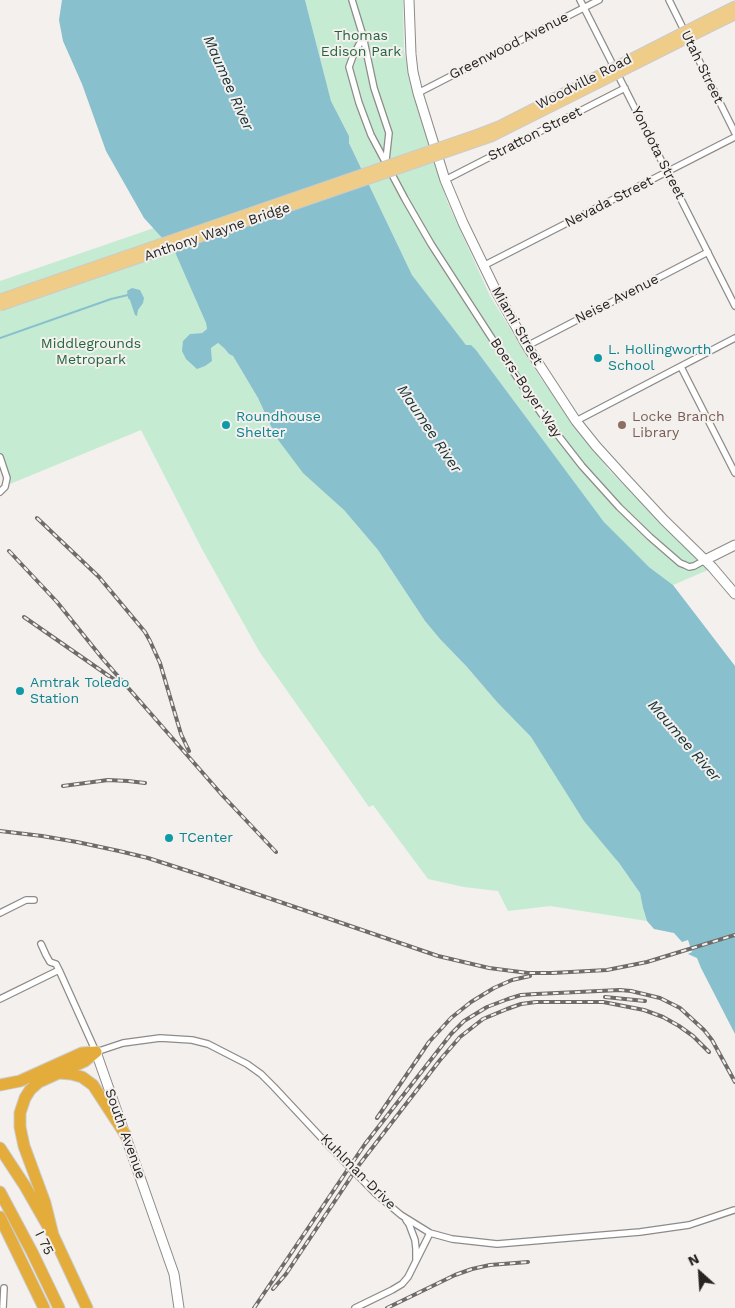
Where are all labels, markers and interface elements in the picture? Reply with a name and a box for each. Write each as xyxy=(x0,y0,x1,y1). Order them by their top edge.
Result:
street label: Greenwood Avenue xyxy=(447,9,571,83)
park label: Thomas Edison Park xyxy=(321,28,401,60)
street label: Utah Street xyxy=(677,28,727,106)
water label: Maumee River xyxy=(199,33,257,133)
street label: Woodville Road xyxy=(533,51,635,113)
street label: Stratton Street xyxy=(485,103,585,165)
street label: Yondota Street xyxy=(627,104,689,202)
street label: Nevada Street xyxy=(562,173,656,231)
street label: Anthony Wayne Bridge xyxy=(142,199,292,265)
street label: Neise Avenue xyxy=(572,271,662,327)
street label: Miami Street xyxy=(488,284,546,368)
street label: Boers-Boyer Way xyxy=(487,335,565,441)
park label: Middlegrounds Metropark xyxy=(41,336,141,368)
place label: L. Hollingworth School xyxy=(608,342,711,374)
marker: L. Hollingworth School xyxy=(592,352,604,364)
water label: Maumee River xyxy=(393,382,465,476)
place label: Roundhouse Shelter xyxy=(236,409,321,442)
place label: Locke Branch Library xyxy=(632,409,725,442)
marker: Roundhouse Shelter xyxy=(220,419,232,431)
marker: Locke Branch Library xyxy=(616,419,628,431)
place label: Amtrak Toledo Station xyxy=(30,675,129,708)
marker: Amtrak Toledo Station xyxy=(14,685,26,697)
water label: Maumee River xyxy=(644,697,724,785)
place label: TCenter xyxy=(179,830,233,846)
marker: TCenter xyxy=(163,832,175,844)
street label: South Avenue xyxy=(101,1087,149,1181)
street label: Kuhlman Drive xyxy=(317,1131,399,1213)
street label: I 75 xyxy=(31,1228,57,1258)
north arrow xyxy=(675,1248,725,1298)
text: N xyxy=(685,1250,702,1269)

